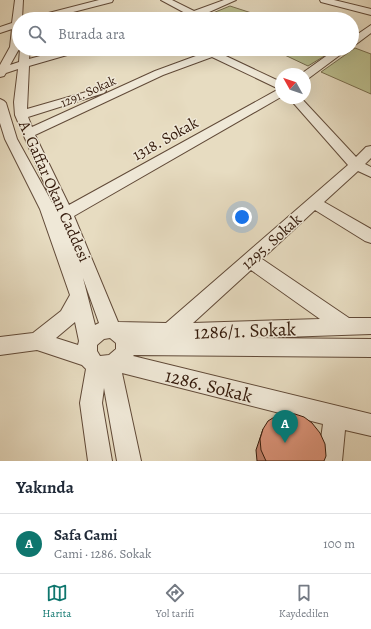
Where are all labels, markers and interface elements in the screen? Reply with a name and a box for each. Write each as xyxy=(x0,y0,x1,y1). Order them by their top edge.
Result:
search box xyxy=(12,12,359,56)
icon: search xyxy=(26,23,48,45)
text: Burada ara xyxy=(58,24,125,44)
north arrow xyxy=(275,68,311,104)
street label: 1291. Sokak xyxy=(58,71,119,111)
street label: 1318. Sokak xyxy=(129,112,202,166)
street label: A. Gaffar Okan Caddesi xyxy=(13,116,95,266)
your location xyxy=(232,207,252,227)
street label: 1295. Sokak xyxy=(237,209,307,275)
street label: 1286/1. Sokak xyxy=(194,316,297,346)
street label: 1286. Sokak xyxy=(162,363,256,410)
pin: A xyxy=(272,410,298,443)
text: Yakında xyxy=(16,476,74,499)
text: Safa Cami xyxy=(54,525,117,545)
text: A xyxy=(25,535,33,552)
text: 100 m xyxy=(323,535,355,552)
text: Cami · 1286. Sokak xyxy=(54,545,151,562)
tab: Harita xyxy=(42,582,71,621)
tab: Yol tarifi xyxy=(156,582,194,621)
tab: Kaydedilen xyxy=(279,582,329,621)

